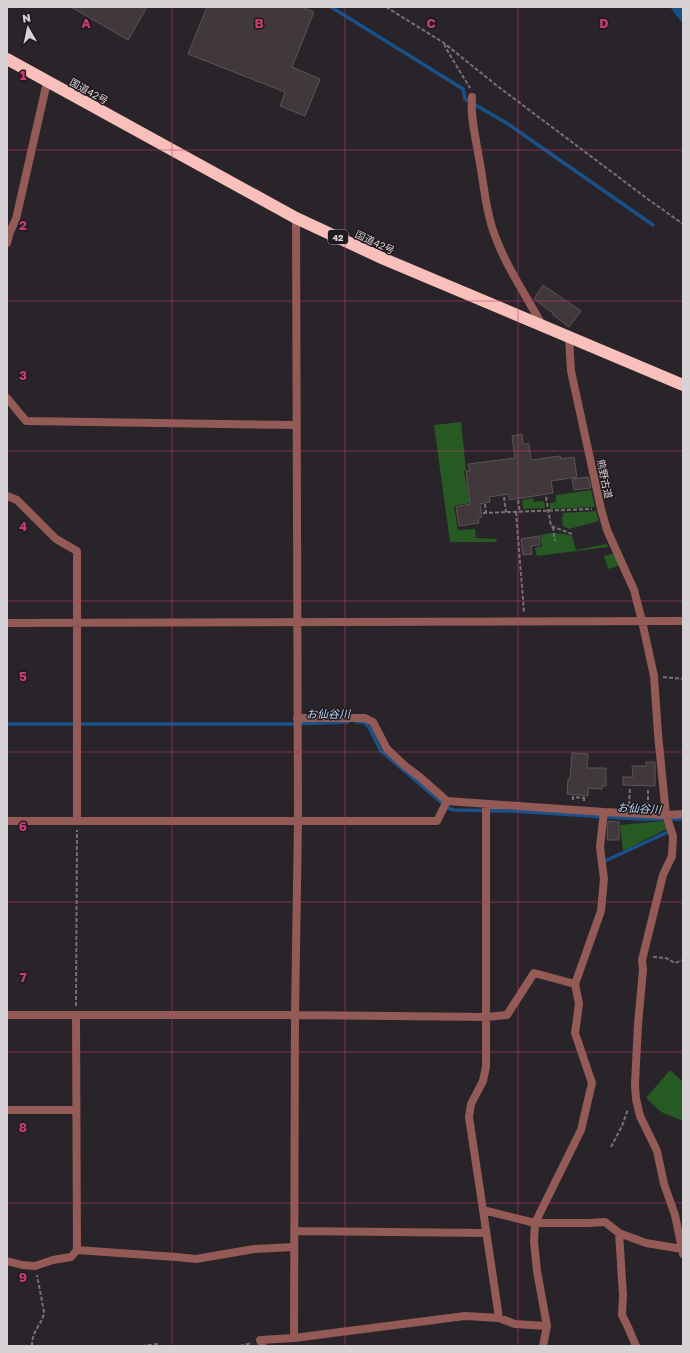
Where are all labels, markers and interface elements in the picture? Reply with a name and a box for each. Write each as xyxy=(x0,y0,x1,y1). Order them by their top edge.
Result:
north arrow xyxy=(8,8,48,48)
text: N xyxy=(21,11,32,25)
text: A xyxy=(81,15,91,31)
text: B xyxy=(254,15,264,31)
text: C xyxy=(426,15,436,31)
text: D xyxy=(599,15,609,31)
text: 1 xyxy=(20,67,27,83)
street label: 国道42号 xyxy=(68,76,110,106)
text: 2 xyxy=(19,217,27,233)
street label: 国道42号 xyxy=(353,228,397,256)
road number: 42 xyxy=(328,230,348,244)
text: 3 xyxy=(19,367,27,383)
street label: 熊野古道 xyxy=(595,458,615,500)
text: 4 xyxy=(19,518,27,534)
text: 5 xyxy=(19,668,27,684)
water label: お仙谷川 xyxy=(306,707,351,720)
water label: お仙谷川 xyxy=(617,800,662,816)
text: 6 xyxy=(19,818,27,834)
text: 7 xyxy=(19,969,27,985)
text: 8 xyxy=(19,1119,27,1135)
text: 9 xyxy=(19,1269,27,1285)

